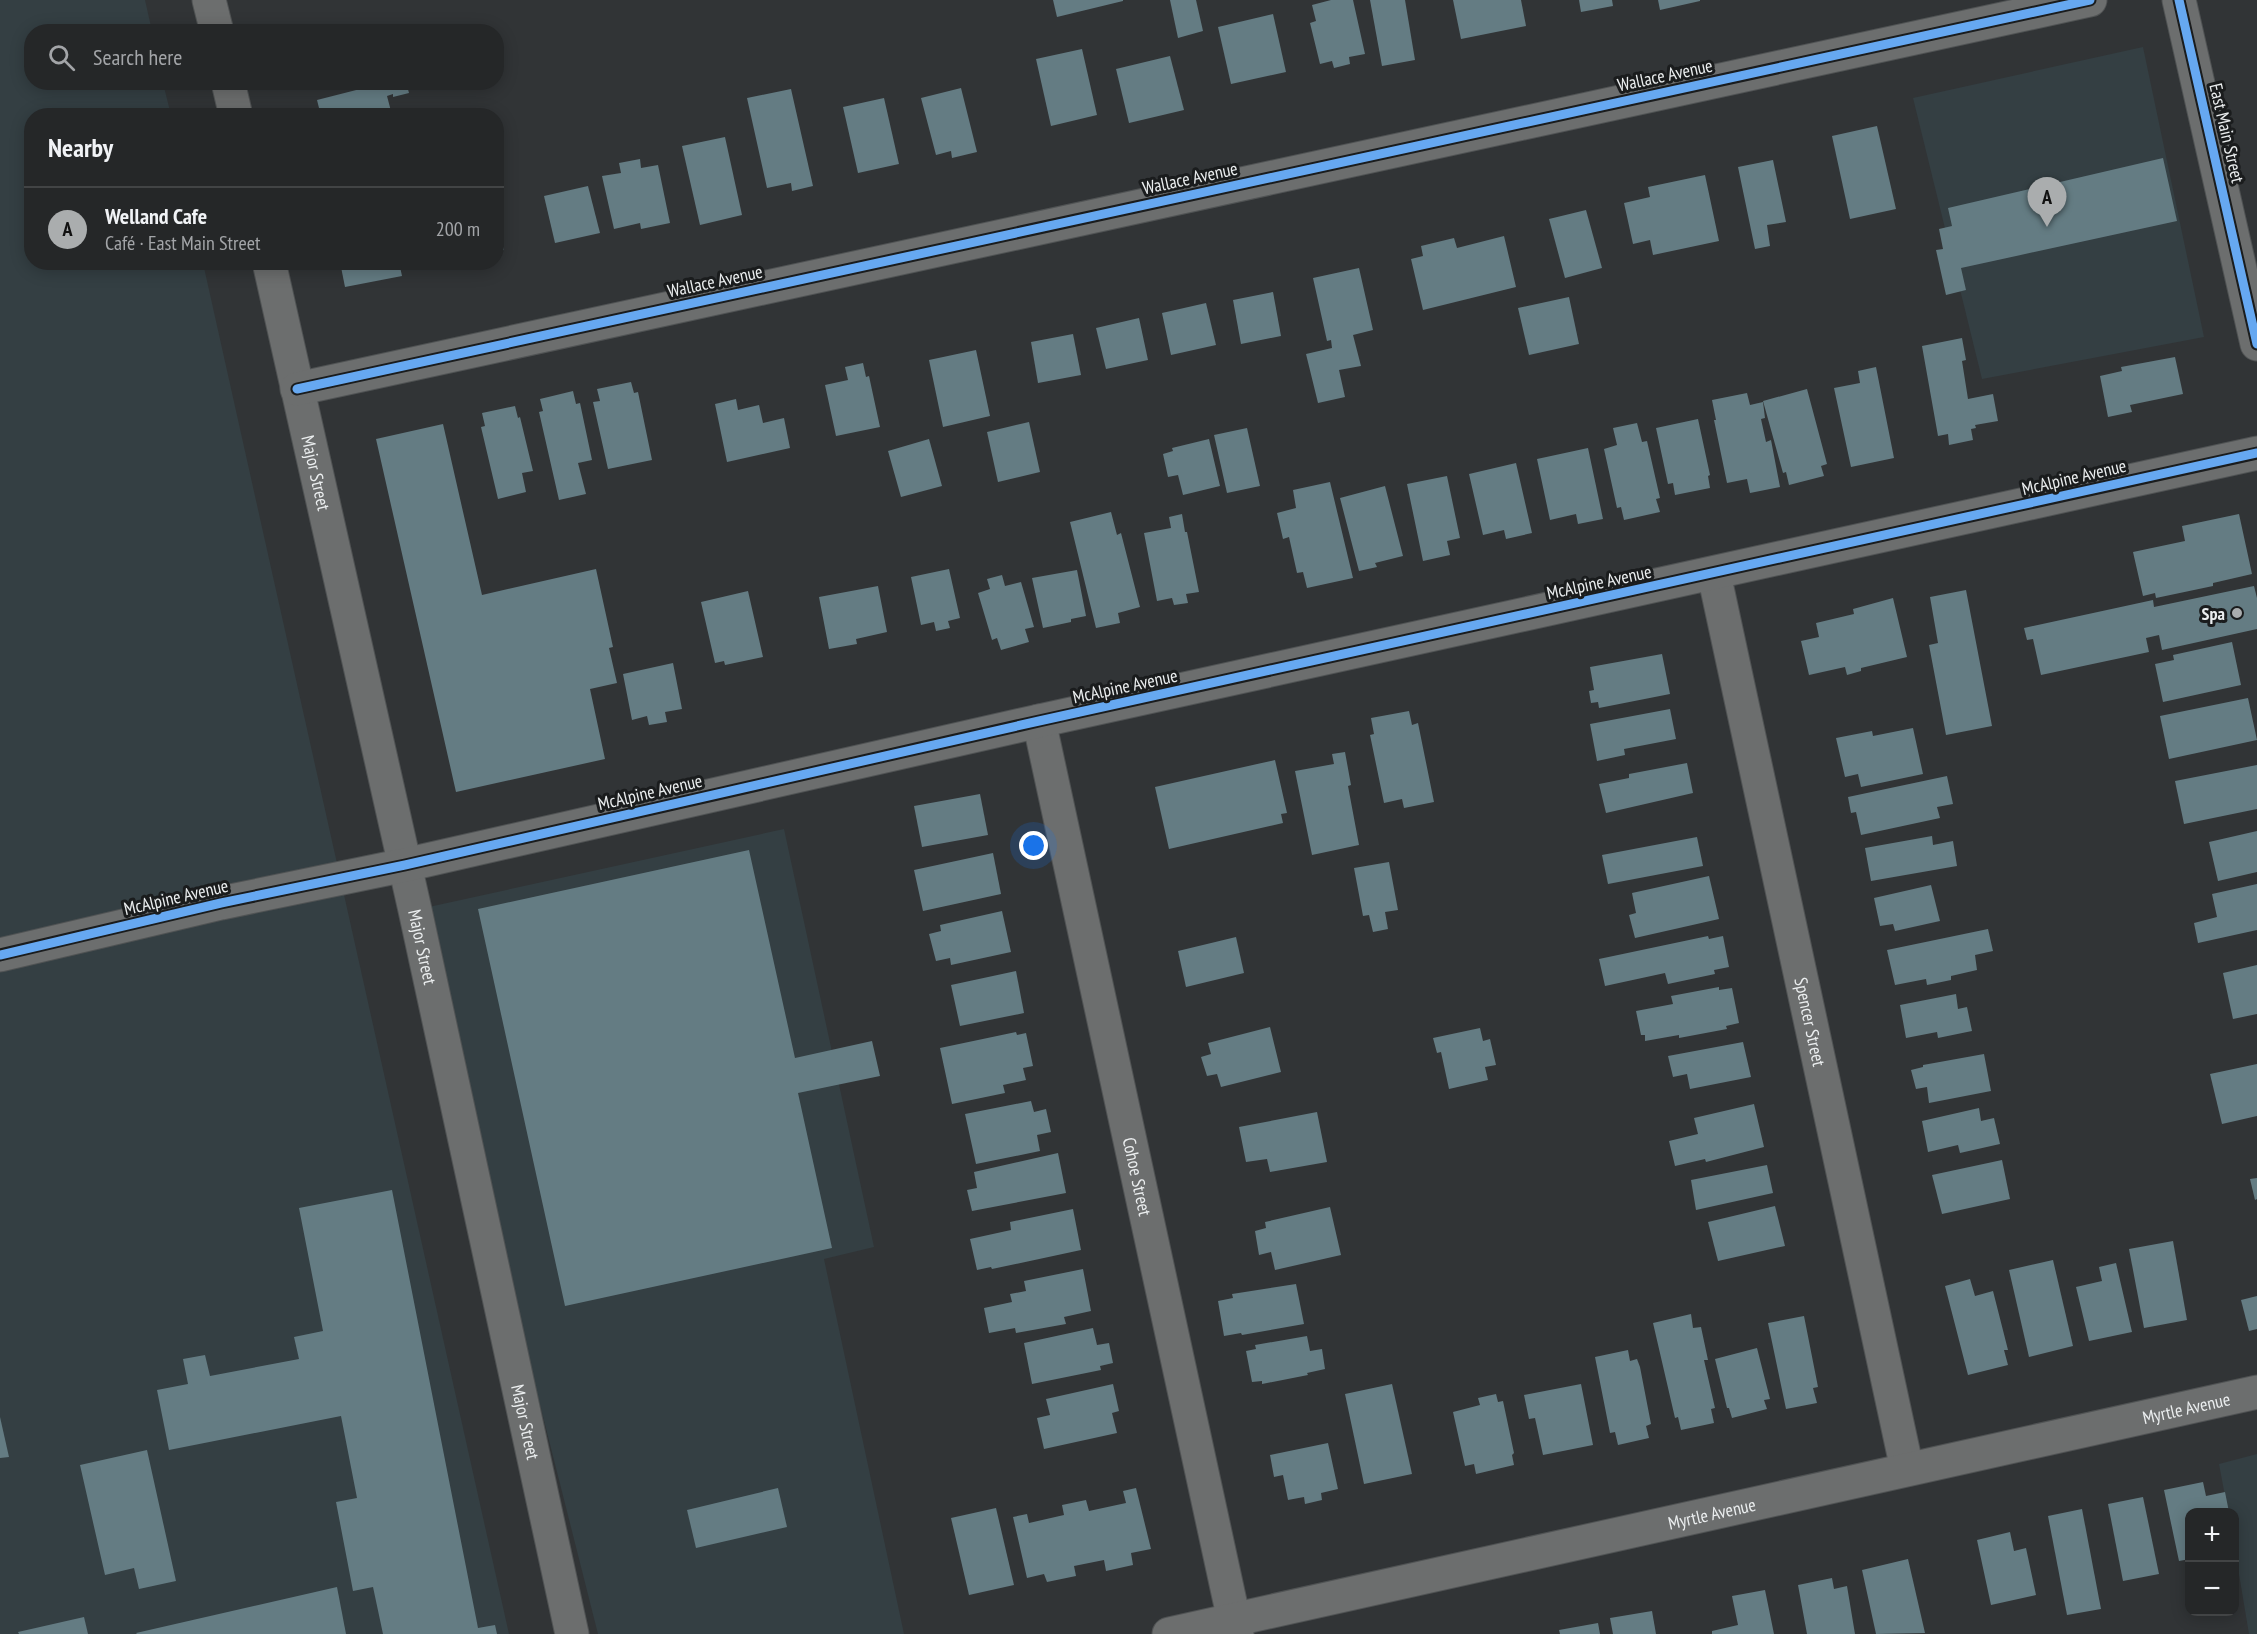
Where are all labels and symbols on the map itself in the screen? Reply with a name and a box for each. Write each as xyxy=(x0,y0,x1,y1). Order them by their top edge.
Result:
street label: Wallace Avenue xyxy=(1615,54,1715,96)
street label: East Main Street xyxy=(2204,81,2250,185)
street label: Wallace Avenue xyxy=(1140,157,1240,199)
pin: A xyxy=(2028,178,2066,227)
street label: Wallace Avenue xyxy=(665,260,765,302)
street label: Major Street xyxy=(297,433,336,513)
street label: McAlpine Avenue xyxy=(2020,454,2128,500)
street label: McAlpine Avenue xyxy=(1545,560,1653,604)
place label: Spa xyxy=(2202,602,2225,625)
marker: Spa xyxy=(2230,606,2244,620)
street label: McAlpine Avenue xyxy=(1071,664,1179,708)
street label: McAlpine Avenue xyxy=(596,769,704,815)
your location xyxy=(1019,831,1048,860)
street label: McAlpine Avenue xyxy=(122,874,230,920)
street label: Major Street xyxy=(404,907,442,987)
street label: Spencer Street xyxy=(1790,975,1831,1068)
street label: Cohoe Street xyxy=(1118,1135,1157,1218)
street label: Major Street xyxy=(507,1382,545,1462)
street label: Myrtle Avenue xyxy=(2140,1387,2232,1429)
street label: Myrtle Avenue xyxy=(1666,1492,1758,1534)

